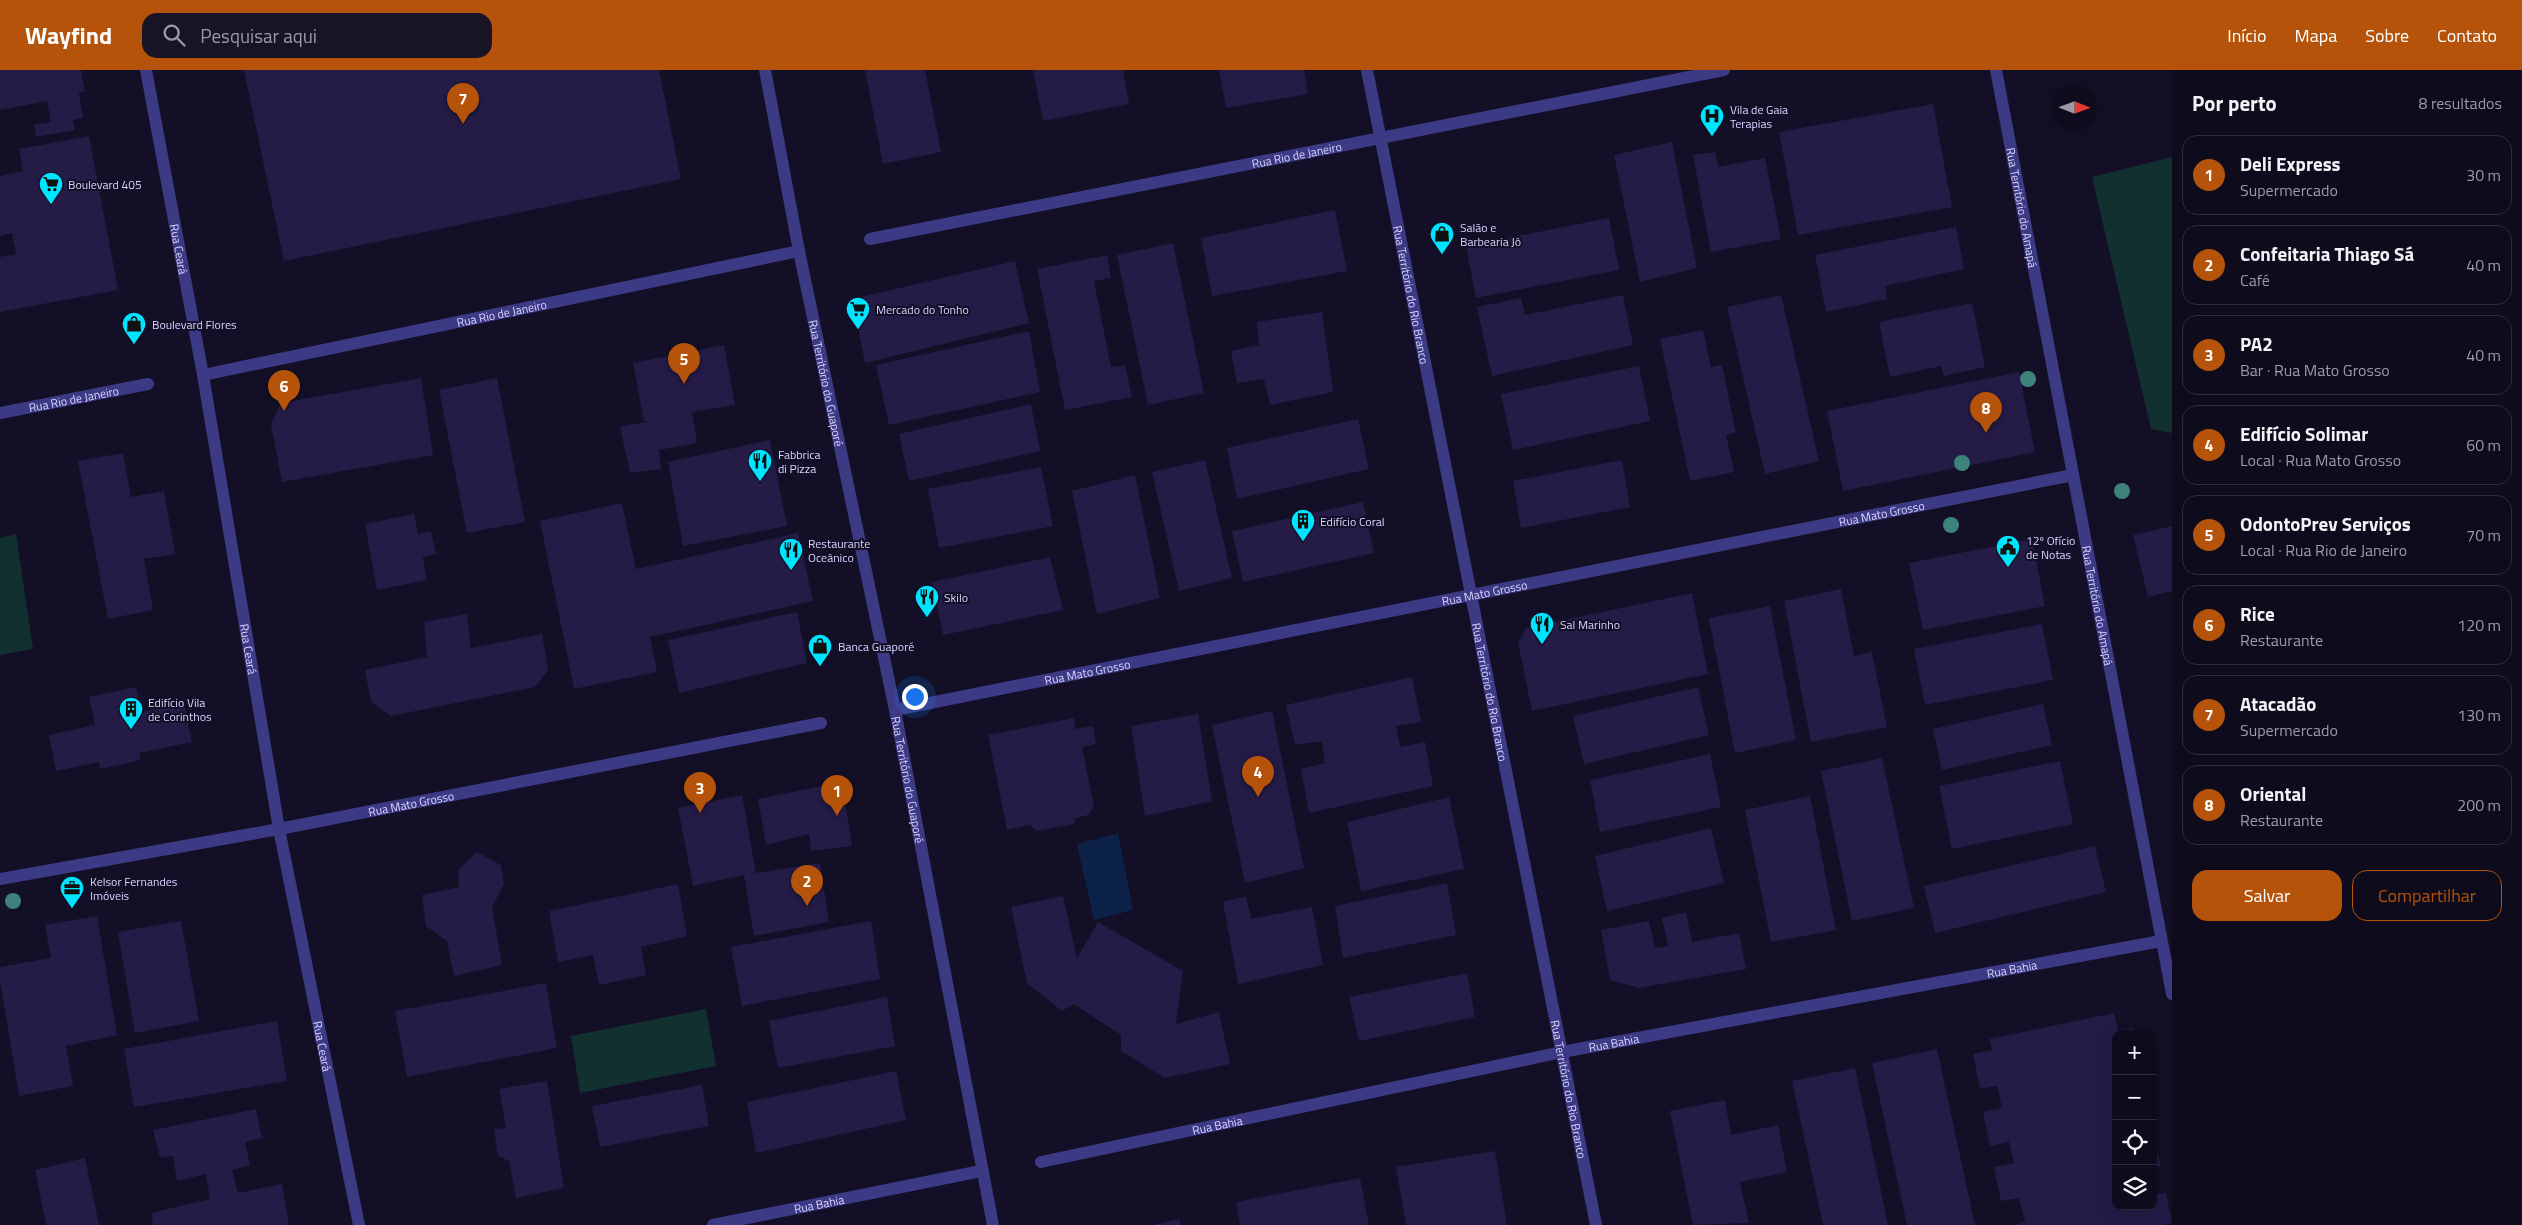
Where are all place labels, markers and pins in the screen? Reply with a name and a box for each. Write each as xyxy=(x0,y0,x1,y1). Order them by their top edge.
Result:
pin: 7 xyxy=(447,83,479,124)
place label: Vila de Gaia Terapias xyxy=(1730,100,1788,133)
hospital icon: Vila de Gaia Terapias xyxy=(1699,103,1725,137)
supermarket icon: Boulevard 405 xyxy=(38,171,64,205)
place label: Boulevard 405 xyxy=(68,175,142,194)
place label: Salão e Barbearia Jô xyxy=(1460,218,1521,251)
shop icon: Salão e Barbearia Jô xyxy=(1429,221,1455,255)
supermarket icon: Mercado do Tonho xyxy=(845,296,871,330)
place label: Mercado do Tonho xyxy=(876,300,969,319)
shop icon: Boulevard Flores xyxy=(121,311,147,345)
place label: Boulevard Flores xyxy=(152,315,237,334)
pin: 5 xyxy=(668,343,700,384)
pin: 6 xyxy=(268,370,300,411)
pin: 8 xyxy=(1970,392,2002,433)
place label: Fabbrica di Pizza xyxy=(778,445,821,478)
restaurant icon: Fabbrica di Pizza xyxy=(747,448,773,482)
building icon: Edifício Coral xyxy=(1290,508,1316,542)
place label: Edifício Coral xyxy=(1320,512,1385,531)
place label: 12º Ofício de Notas xyxy=(2026,531,2075,564)
place label: Restaurante Oceânico xyxy=(808,534,870,567)
public building icon: 12º Ofício de Notas xyxy=(1995,534,2021,568)
restaurant icon: Restaurante Oceânico xyxy=(778,537,804,571)
restaurant icon: Skilo xyxy=(914,584,940,618)
place label: Skilo xyxy=(944,588,968,607)
restaurant icon: Sal Marinho xyxy=(1529,611,1555,645)
place label: Sal Marinho xyxy=(1560,615,1620,634)
shop icon: Banca Guaporé xyxy=(807,633,833,667)
place label: Banca Guaporé xyxy=(838,637,914,656)
place label: Edifício Vila de Corinthos xyxy=(148,693,212,726)
building icon: Edifício Vila de Corinthos xyxy=(118,696,144,730)
pin: 4 xyxy=(1242,756,1274,797)
pin: 3 xyxy=(684,772,716,813)
pin: 1 xyxy=(821,775,853,816)
pin: 2 xyxy=(791,865,823,906)
place label: Kelsor Fernandes Imóveis xyxy=(90,872,178,905)
office icon: Kelsor Fernandes Imóveis xyxy=(59,875,85,909)

